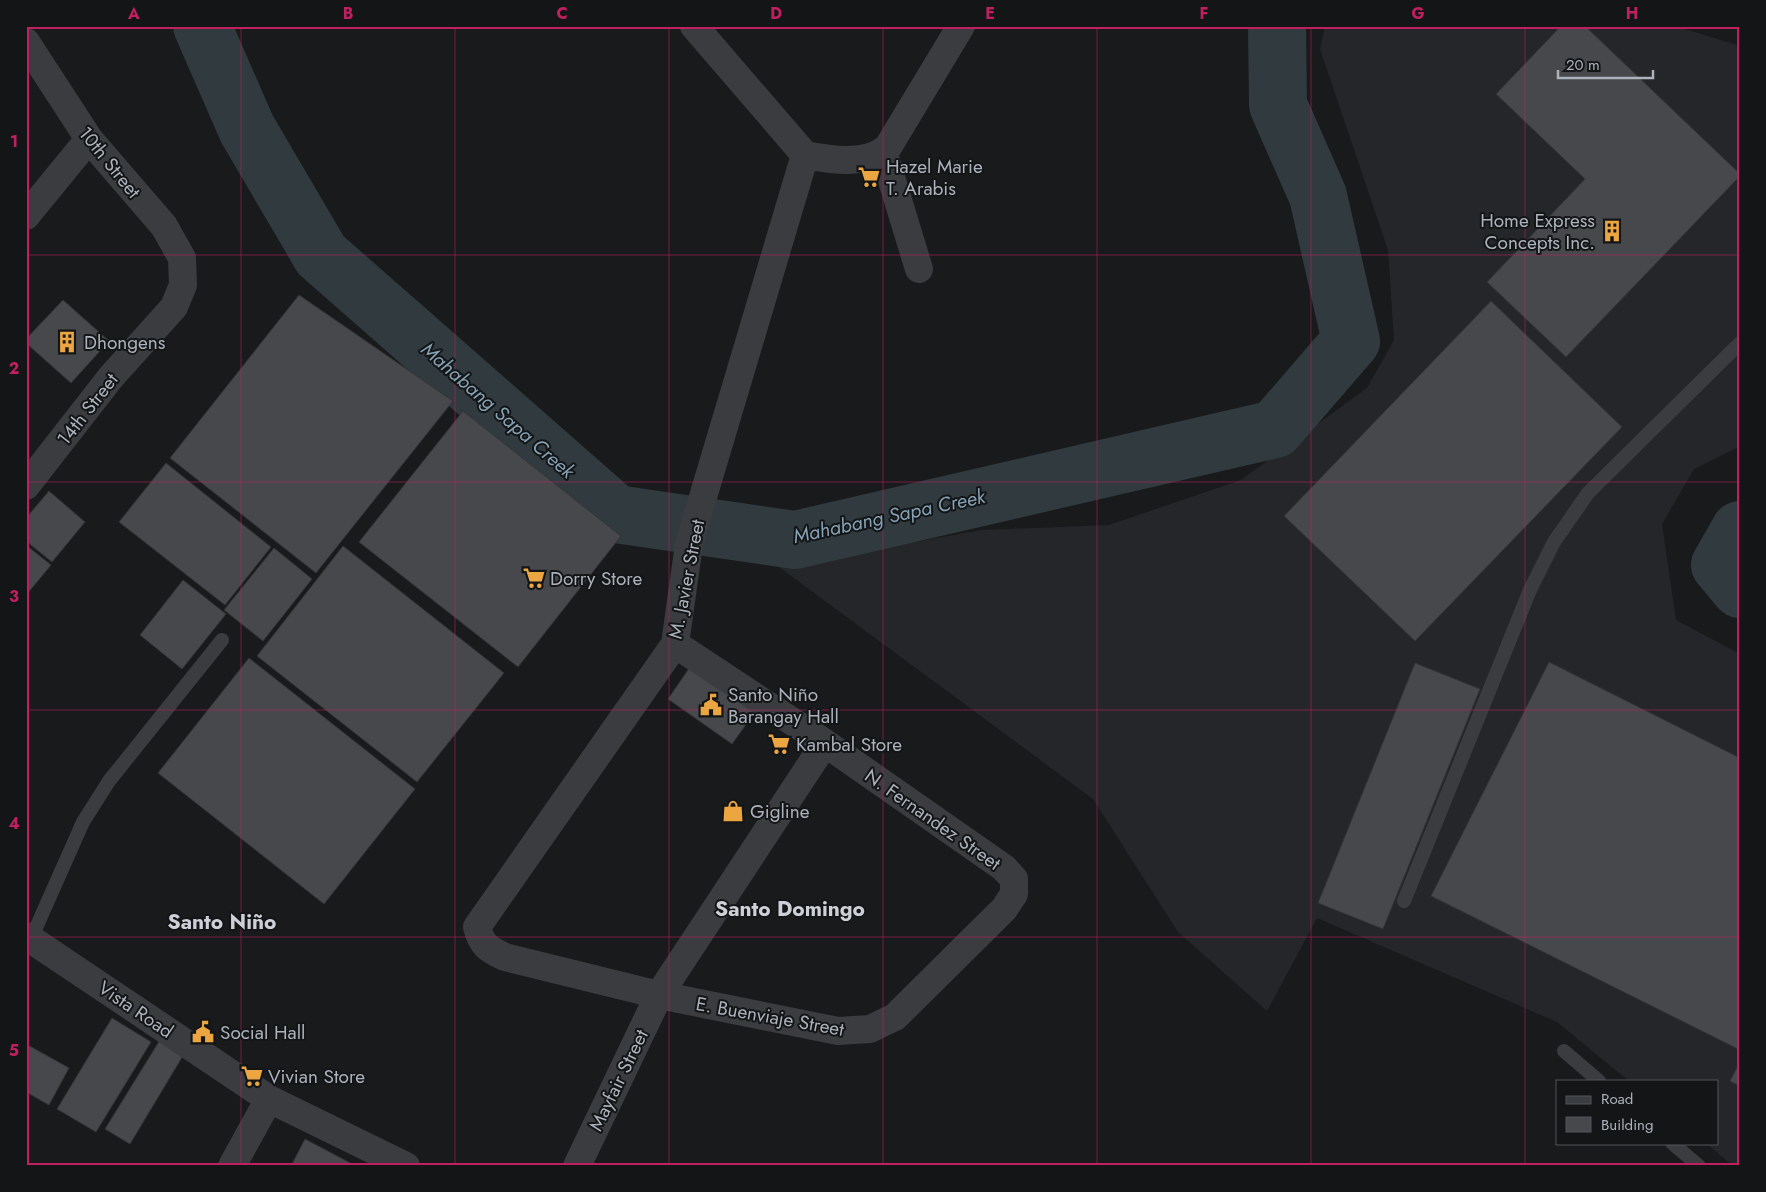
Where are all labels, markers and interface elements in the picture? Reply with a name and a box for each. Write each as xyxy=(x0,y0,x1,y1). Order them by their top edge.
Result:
text: A xyxy=(127,2,140,25)
text: B xyxy=(343,2,353,25)
text: C xyxy=(556,2,568,25)
text: D xyxy=(770,2,782,25)
text: E xyxy=(985,2,995,25)
text: F xyxy=(1200,2,1208,25)
text: G xyxy=(1411,2,1425,25)
text: H xyxy=(1626,2,1638,25)
scale bar xyxy=(1558,48,1654,80)
text: 20 m xyxy=(1566,54,1600,76)
street label: 10th Street xyxy=(72,121,147,204)
text: 1 xyxy=(10,130,18,153)
place label: Hazel Marie T. Arabis xyxy=(886,153,983,202)
supermarket icon: Hazel Marie T. Arabis xyxy=(856,164,882,190)
place label: Home Express Concepts Inc. xyxy=(1480,207,1595,256)
building icon: Home Express Concepts Inc. xyxy=(1599,218,1625,244)
building icon: Dhongens xyxy=(54,329,80,355)
place label: Dhongens xyxy=(84,329,166,356)
water label: Mahabang Sapa Creek xyxy=(414,335,582,486)
text: 2 xyxy=(9,357,19,380)
street label: 14th Street xyxy=(51,367,125,451)
water label: Mahabang Sapa Creek xyxy=(790,482,989,551)
street label: M. Javier Street xyxy=(662,517,711,641)
supermarket icon: Dorry Store xyxy=(521,565,547,591)
place label: Dorry Store xyxy=(550,565,643,592)
text: 3 xyxy=(9,585,19,608)
place label: Santo Niño Barangay Hall xyxy=(728,681,839,730)
public building icon: Santo Niño Barangay Hall xyxy=(698,692,724,718)
supermarket icon: Kambal Store xyxy=(766,731,792,757)
place label: Kambal Store xyxy=(796,731,902,758)
street label: N. Fernandez Street xyxy=(859,762,1007,877)
shop icon: Gigline xyxy=(720,798,746,824)
place label: Gigline xyxy=(750,798,810,825)
text: 4 xyxy=(8,812,20,835)
district label: Santo Domingo xyxy=(715,894,865,924)
district label: Santo Niño xyxy=(168,907,276,937)
street label: Vista Road xyxy=(93,974,179,1045)
street label: E. Buenviaje Street xyxy=(694,990,847,1043)
public building icon: Social Hall xyxy=(190,1019,216,1045)
place label: Social Hall xyxy=(220,1019,305,1046)
street label: Mayfair Street xyxy=(582,1025,655,1136)
text: 5 xyxy=(9,1039,19,1062)
supermarket icon: Vivian Store xyxy=(239,1063,265,1089)
place label: Vivian Store xyxy=(268,1063,365,1090)
legend xyxy=(1556,1080,1718,1144)
text: Road xyxy=(1601,1088,1633,1110)
text: Building xyxy=(1601,1114,1653,1136)

